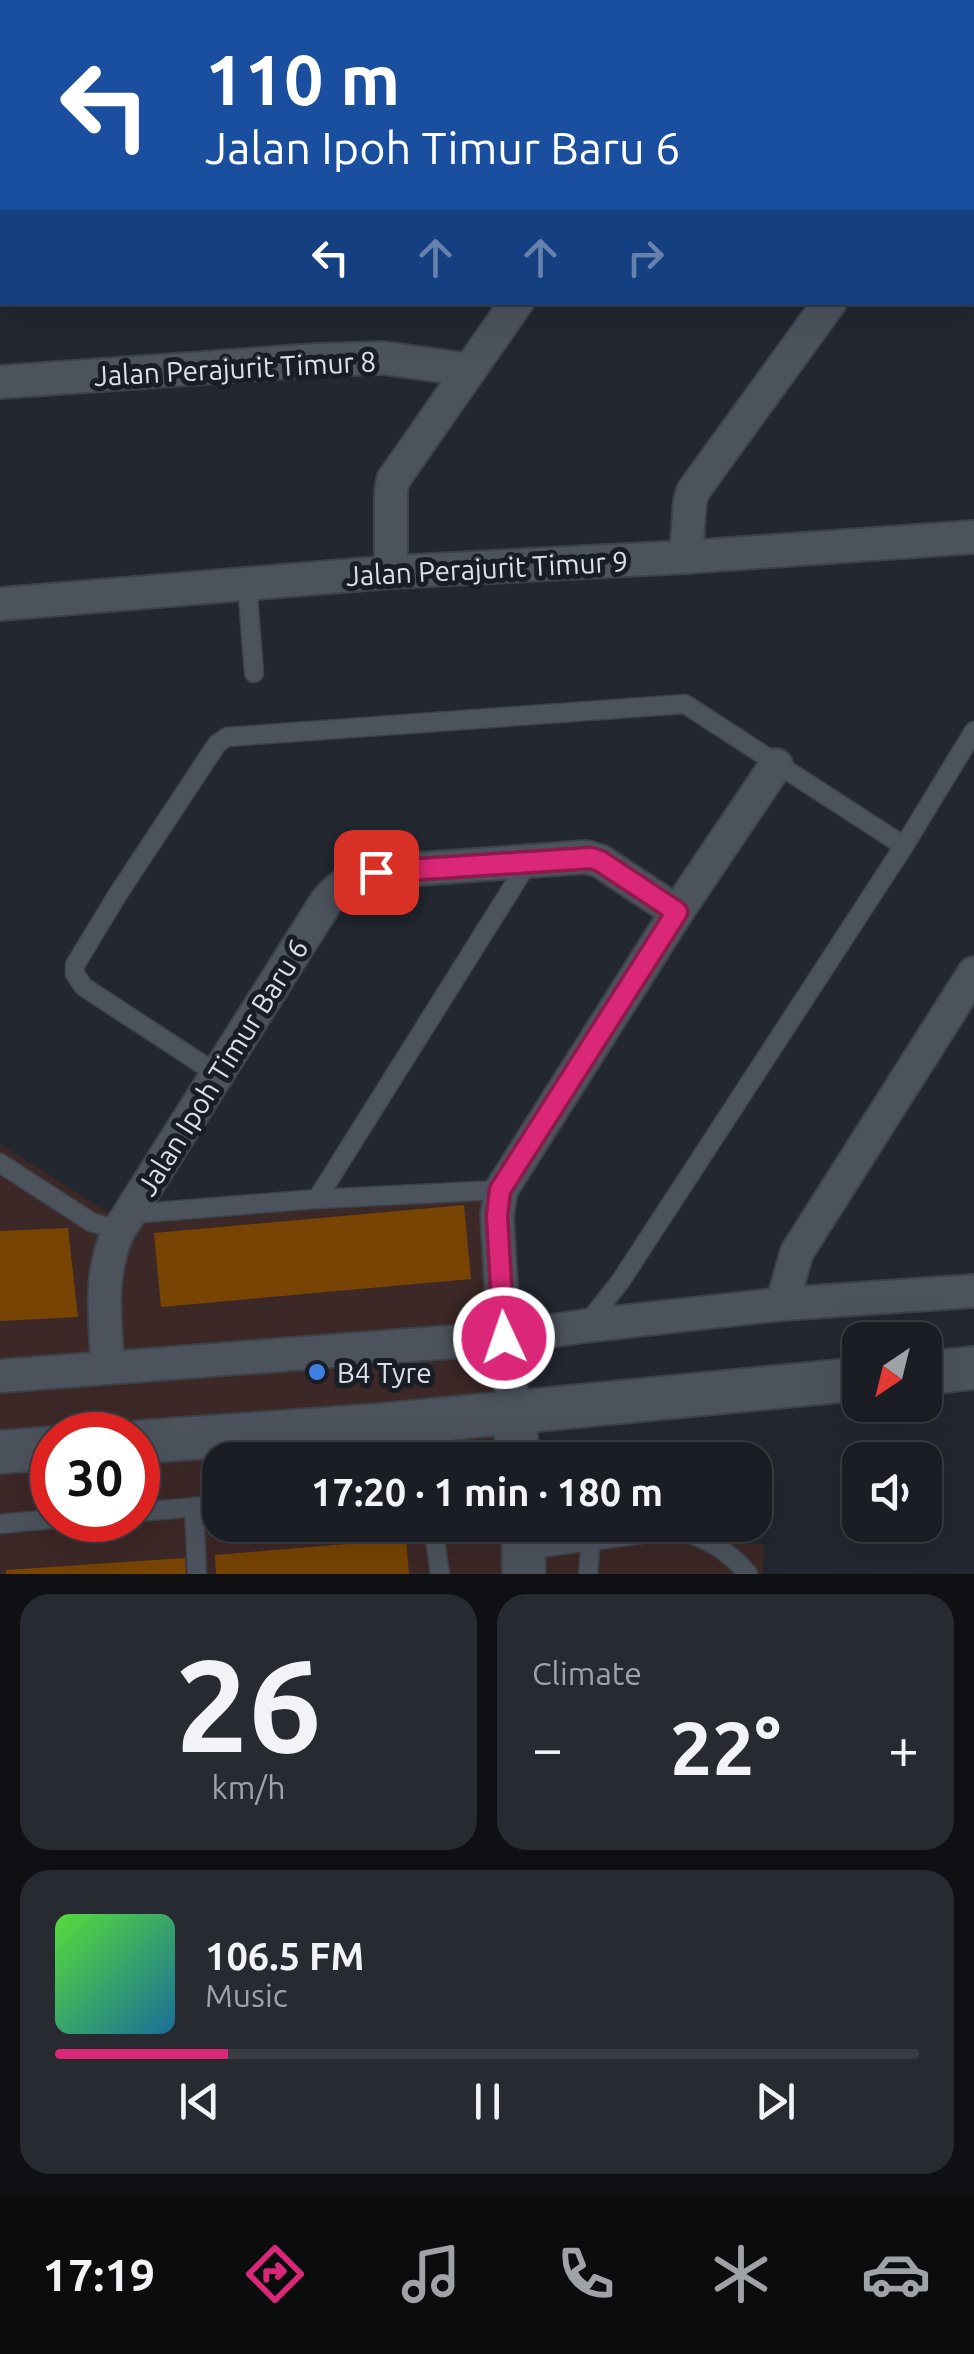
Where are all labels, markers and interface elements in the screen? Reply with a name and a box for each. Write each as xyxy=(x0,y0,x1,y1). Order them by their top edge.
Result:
icon: left xyxy=(40,40,170,170)
text: 110 m xyxy=(205,40,400,118)
text: Jalan Ipoh Timur Baru 6 xyxy=(205,122,680,173)
icon: left xyxy=(303,230,358,285)
icon: ahead xyxy=(408,230,463,285)
icon: ahead xyxy=(513,230,568,285)
icon: right xyxy=(618,230,673,285)
street label: Jalan Perajurit Timur 8 xyxy=(93,345,377,391)
street label: Jalan Perajurit Timur 9 xyxy=(345,545,629,591)
pin xyxy=(334,830,419,915)
icon: arrive xyxy=(349,845,404,900)
street label: Jalan Ipoh Timur Baru 6 xyxy=(130,933,314,1201)
position arrow xyxy=(452,1286,556,1390)
north arrow xyxy=(842,1322,942,1422)
map controls xyxy=(842,1322,942,1542)
place label: B4 Tyre xyxy=(337,1357,432,1388)
marker: B4 Tyre xyxy=(306,1361,328,1383)
speed limit sign: 30 xyxy=(30,1412,160,1542)
button: sound xyxy=(842,1442,942,1542)
text: 17:20 · 1 min · 180 m xyxy=(311,1471,663,1513)
text: 26 xyxy=(175,1631,322,1777)
text: Climate xyxy=(532,1655,642,1691)
text: 22° xyxy=(670,1705,781,1789)
text: − xyxy=(532,1717,563,1778)
text: + xyxy=(888,1717,919,1778)
text: km/h xyxy=(212,1769,285,1805)
text: 106.5 FM xyxy=(205,1935,364,1977)
text: Music xyxy=(205,1977,288,2013)
icon: previous xyxy=(172,2074,227,2129)
icon: pause xyxy=(460,2074,515,2129)
icon: next xyxy=(748,2074,803,2129)
icon: directions xyxy=(240,2239,310,2309)
icon: music xyxy=(396,2239,466,2309)
icon: phone xyxy=(551,2239,621,2309)
icon: climate xyxy=(706,2239,776,2309)
icon: car xyxy=(861,2239,931,2309)
text: 17:19 xyxy=(43,2249,155,2300)

